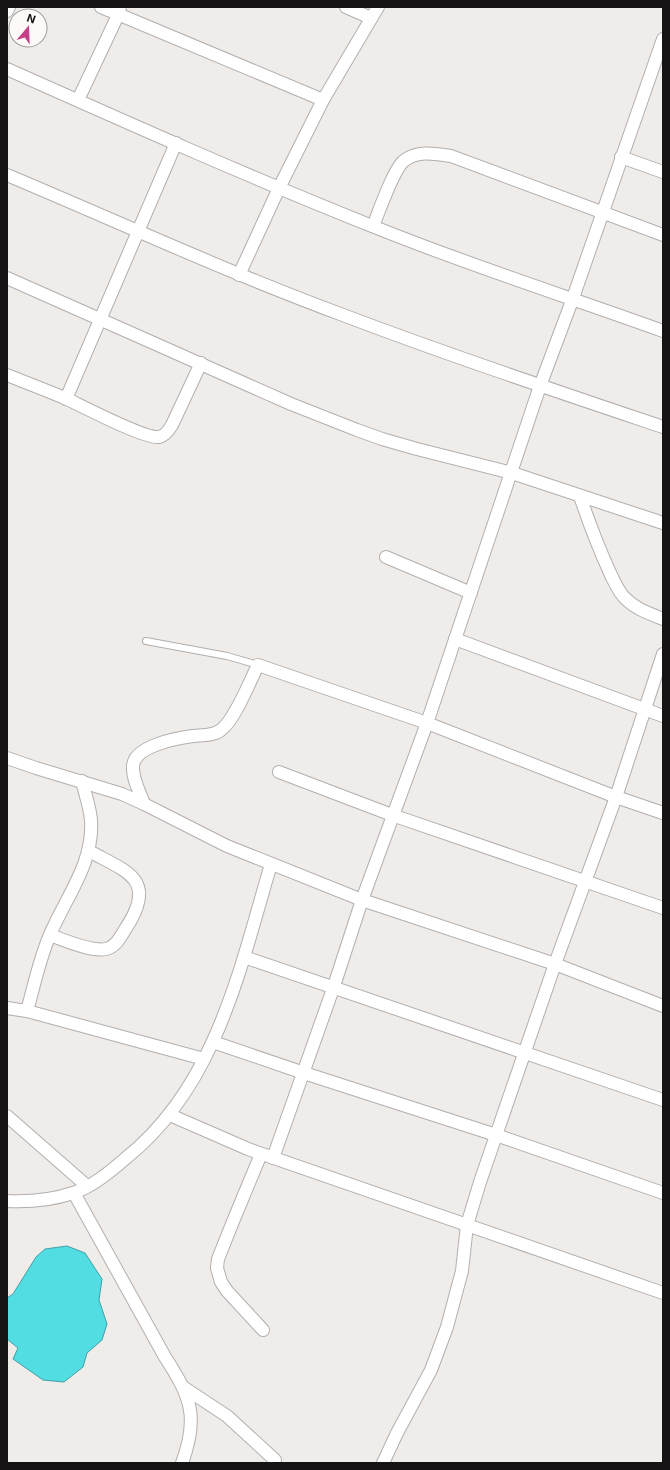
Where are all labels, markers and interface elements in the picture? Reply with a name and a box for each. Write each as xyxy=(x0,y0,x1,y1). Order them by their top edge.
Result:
north arrow xyxy=(8,8,48,48)
text: N xyxy=(25,11,38,27)

